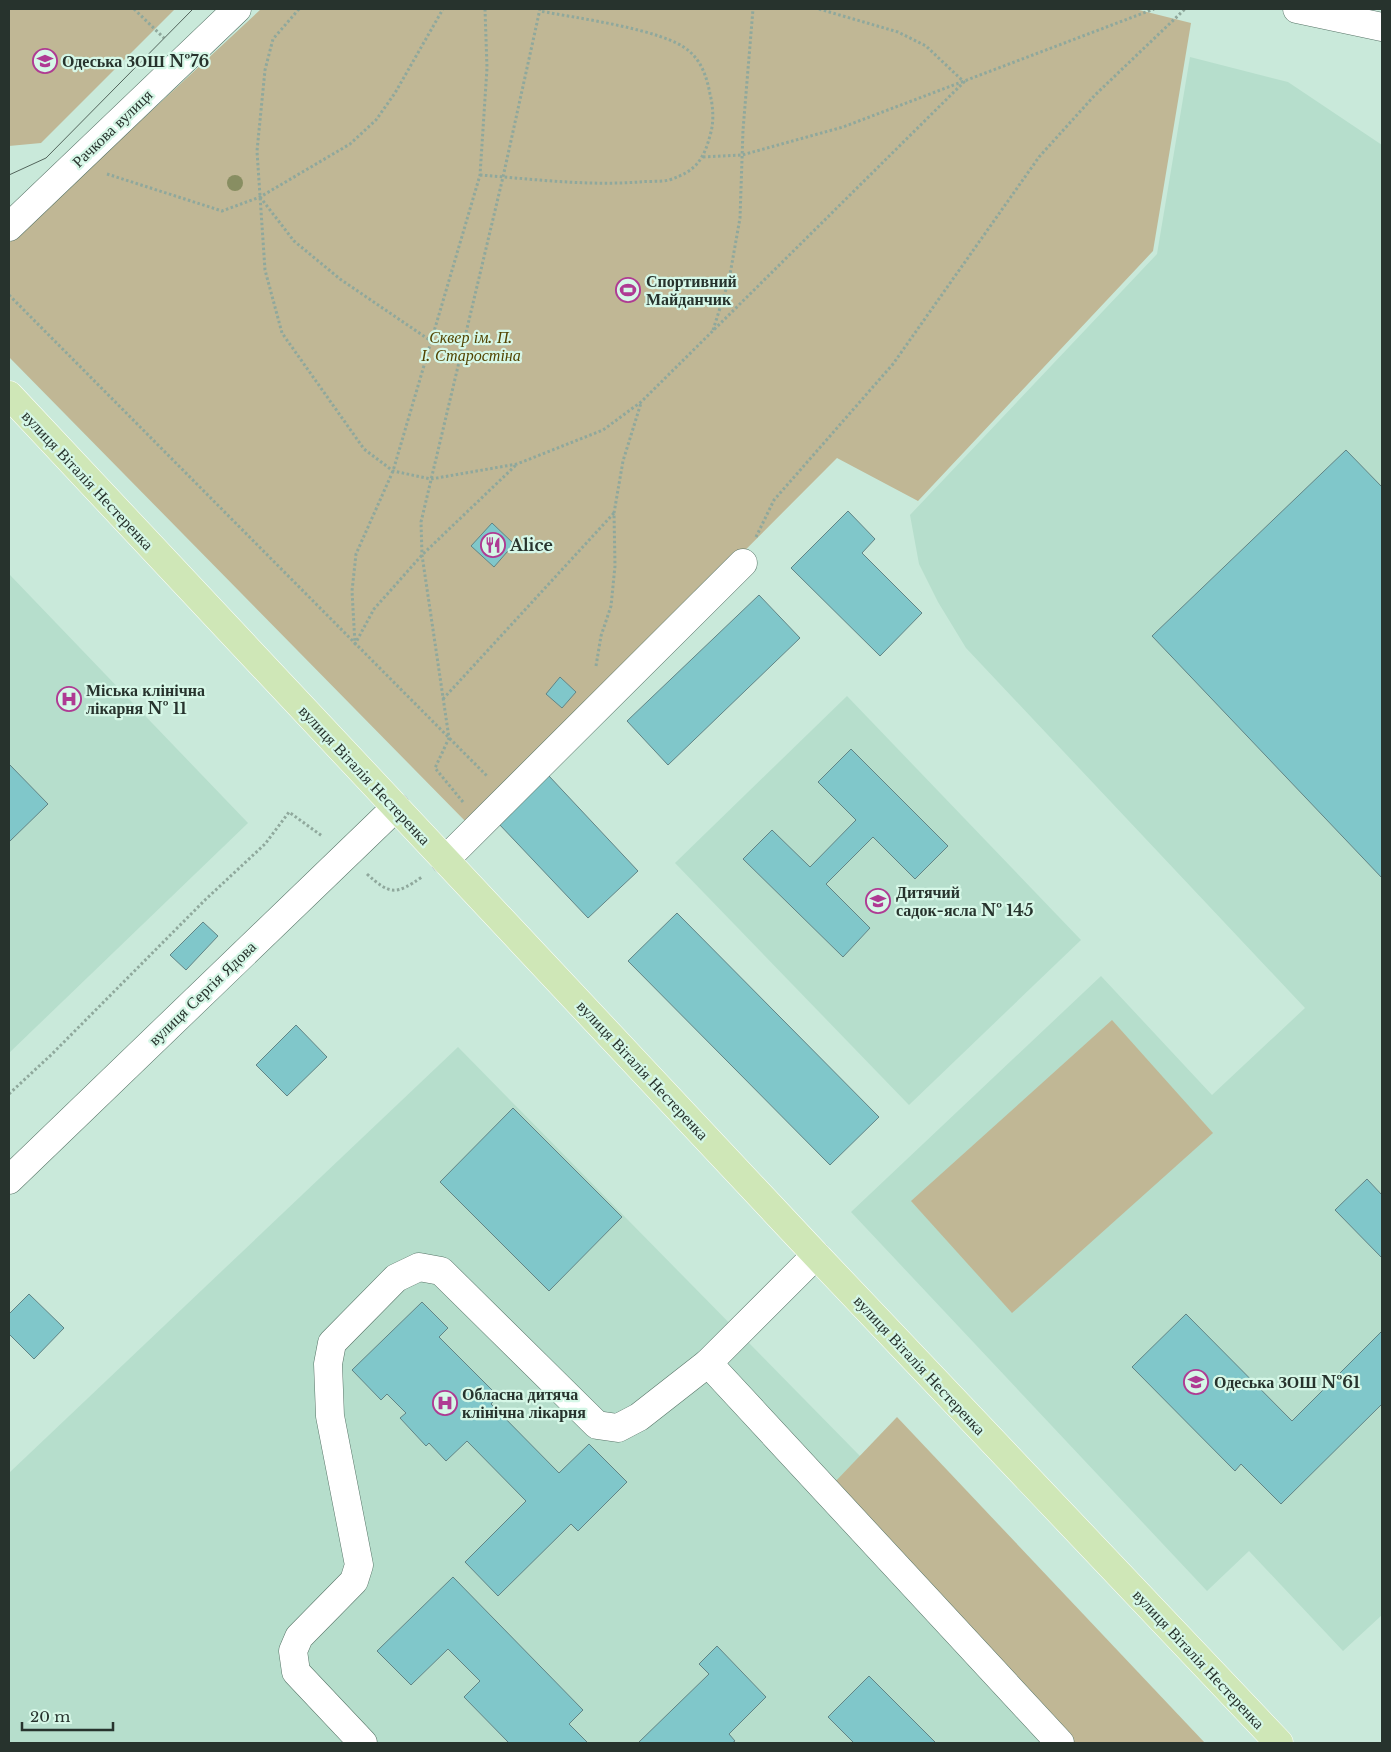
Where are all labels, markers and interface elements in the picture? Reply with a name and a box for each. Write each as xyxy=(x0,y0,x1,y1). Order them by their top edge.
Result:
school or university icon: Одеська ЗОШ №76 xyxy=(32,48,58,74)
place label: Одеська ЗОШ №76 xyxy=(62,51,210,71)
street label: Рачкова вулиця xyxy=(68,84,157,171)
place label: Спортивний Майданчик xyxy=(646,271,737,309)
sports icon: Спортивний Майданчик xyxy=(615,277,641,303)
park label: Сквер ім. П. І. Старостіна xyxy=(420,327,521,365)
street label: вулиця Віталія Нестеренка xyxy=(18,406,158,554)
restaurant icon: Alice xyxy=(480,532,506,558)
place label: Alice xyxy=(509,535,553,555)
place label: Міська клінічна лікарня № 11 xyxy=(86,680,205,718)
hospital icon: Міська клінічна лікарня № 11 xyxy=(56,686,82,712)
street label: вулиця Віталія Нестеренка xyxy=(295,701,435,849)
place label: Дитячий садок-ясла № 145 xyxy=(896,882,1033,920)
school or university icon: Дитячий садок-ясла № 145 xyxy=(865,888,891,914)
street label: вулиця Сергія Ядова xyxy=(144,937,260,1049)
street label: вулиця Віталія Нестеренка xyxy=(573,996,713,1144)
street label: вулиця Віталія Нестеренка xyxy=(850,1291,990,1439)
school or university icon: Одеська ЗОШ №61 xyxy=(1183,1369,1209,1395)
place label: Одеська ЗОШ №61 xyxy=(1214,1372,1360,1392)
place label: Обласна дитяча клінічна лікарня xyxy=(462,1384,586,1422)
hospital icon: Обласна дитяча клінічна лікарня xyxy=(432,1390,458,1416)
street label: вулиця Віталія Нестеренка xyxy=(1129,1585,1269,1733)
scale bar xyxy=(22,1700,114,1732)
text: 20 m xyxy=(30,1707,70,1726)

